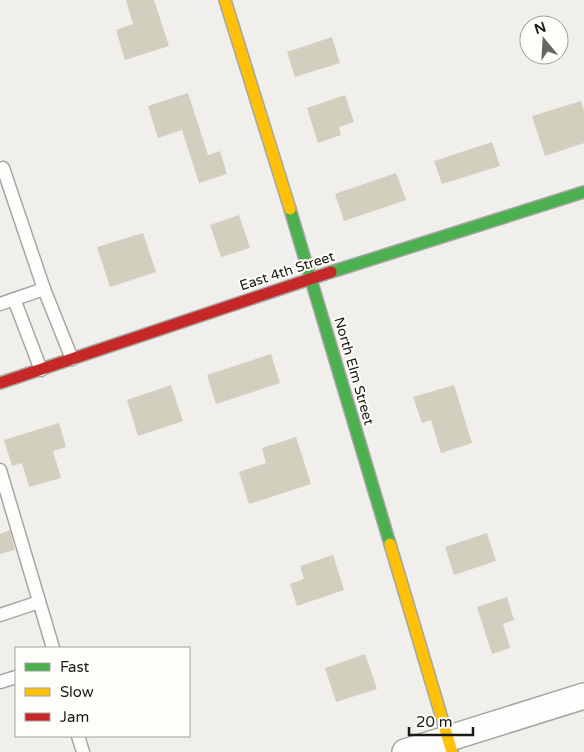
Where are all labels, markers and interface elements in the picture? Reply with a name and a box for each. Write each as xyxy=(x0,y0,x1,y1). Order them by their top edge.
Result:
north arrow xyxy=(519,15,569,65)
text: N xyxy=(532,18,548,38)
street label: East 4th Street xyxy=(237,247,337,294)
street label: North Elm Street xyxy=(330,315,378,427)
legend xyxy=(15,647,190,737)
text: Fast xyxy=(60,658,90,676)
text: Slow xyxy=(60,683,94,701)
scale bar xyxy=(409,704,473,736)
text: Jam xyxy=(60,708,89,726)
text: 20 m xyxy=(416,713,453,731)

